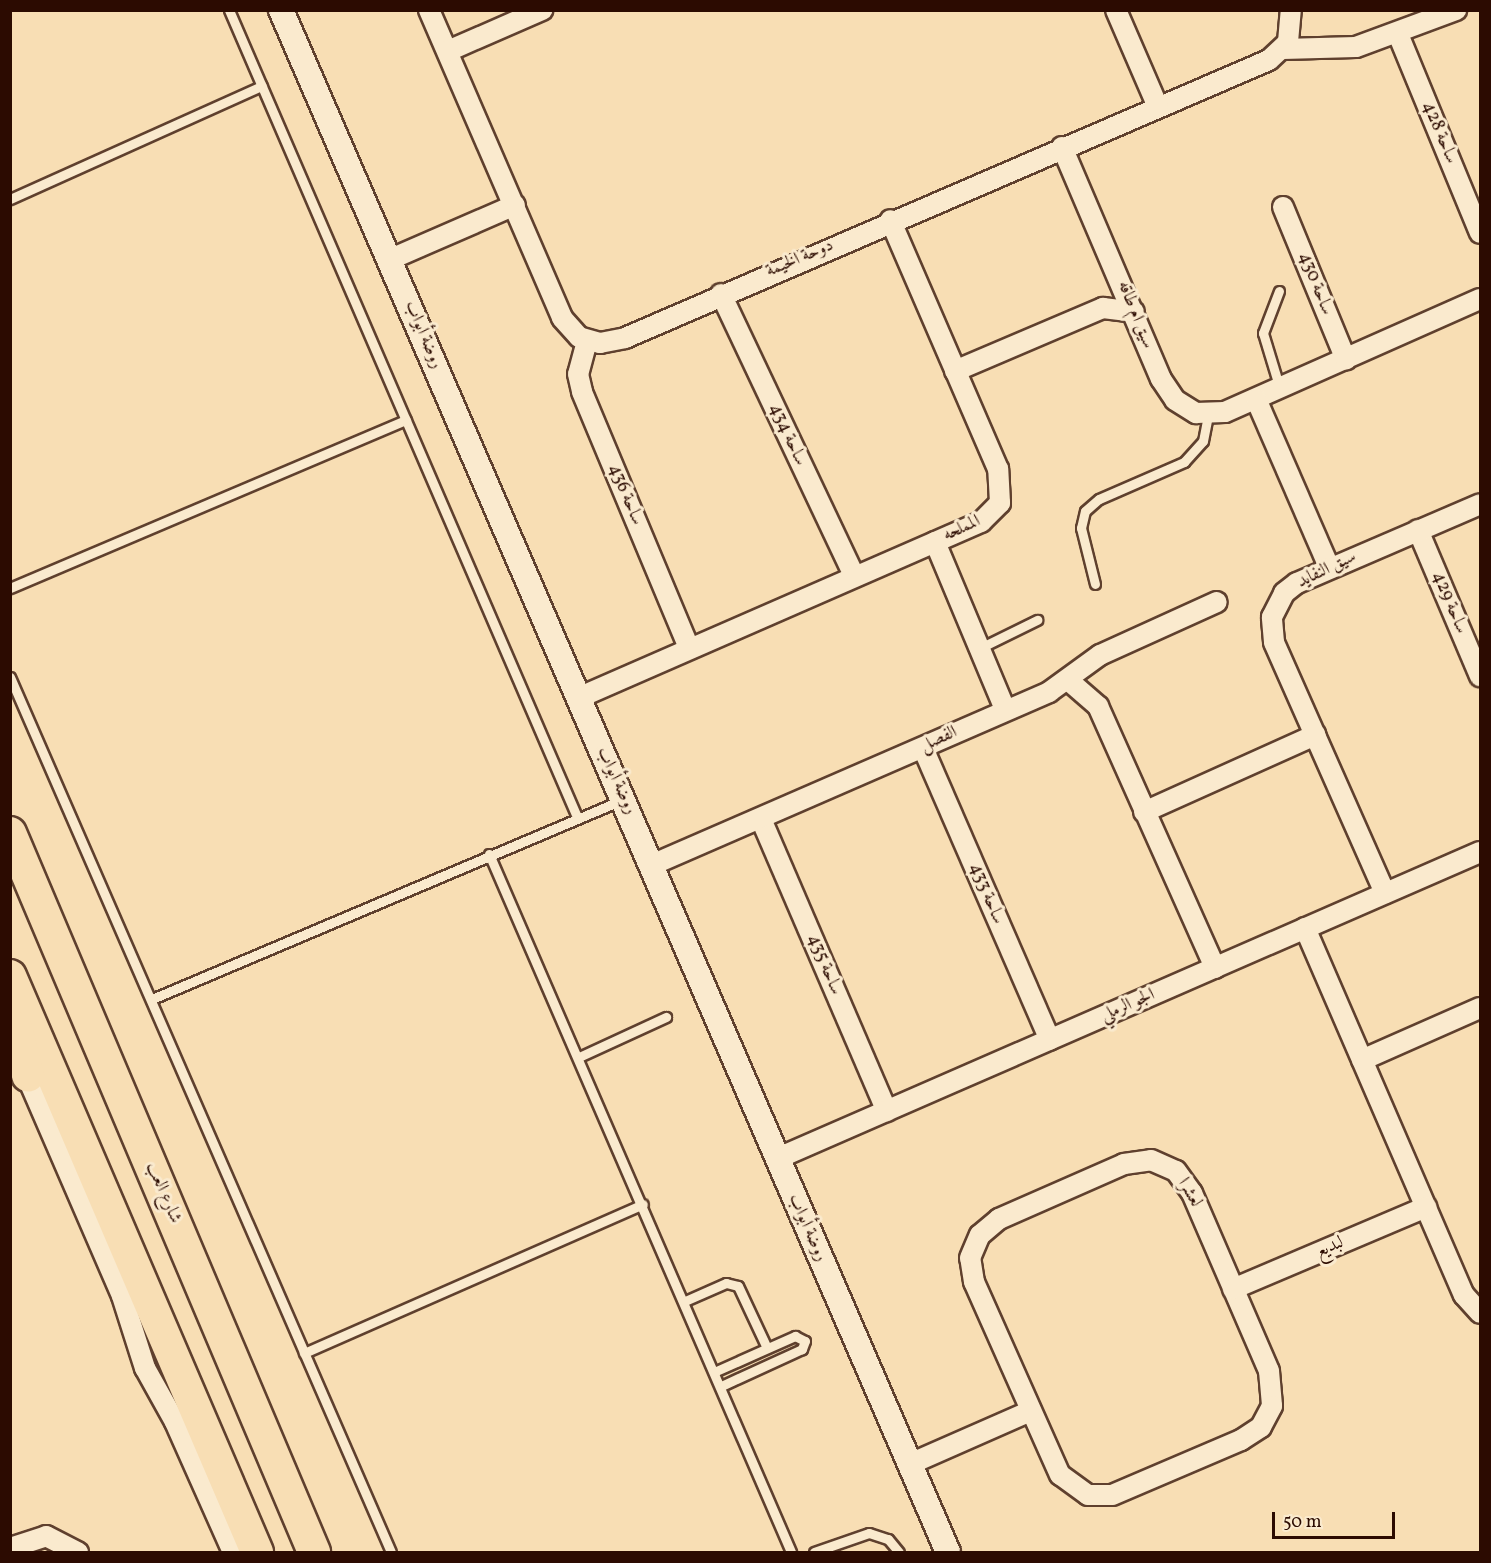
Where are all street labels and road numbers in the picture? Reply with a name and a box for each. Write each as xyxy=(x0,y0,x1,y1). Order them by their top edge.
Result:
street label: ساحة 428 xyxy=(1416,99,1462,167)
street label: دوحة الخيمة xyxy=(763,235,837,283)
street label: ساحة 430 xyxy=(1293,250,1337,318)
street label: سيق ام طاقه xyxy=(1112,278,1158,352)
street label: روضة أبواب xyxy=(399,298,447,372)
street label: ساحة 434 xyxy=(763,401,811,469)
street label: ساحة 436 xyxy=(603,461,647,529)
street label: المملحه xyxy=(940,511,984,547)
street label: سيق النفايد xyxy=(1294,546,1360,594)
street label: ساحة 429 xyxy=(1426,569,1472,637)
street label: الفصل xyxy=(917,722,961,758)
street label: روضة أبواب xyxy=(591,744,641,818)
street label: ساحة 433 xyxy=(964,860,1008,928)
street label: ساحة 435 xyxy=(802,932,846,998)
street label: الجو الرملي xyxy=(1098,985,1158,1027)
street label: شارع العب xyxy=(140,1159,186,1227)
street label: لعشرا xyxy=(1172,1174,1206,1212)
street label: روضة أبواب xyxy=(783,1191,831,1265)
street label: لبديع xyxy=(1313,1233,1347,1263)

